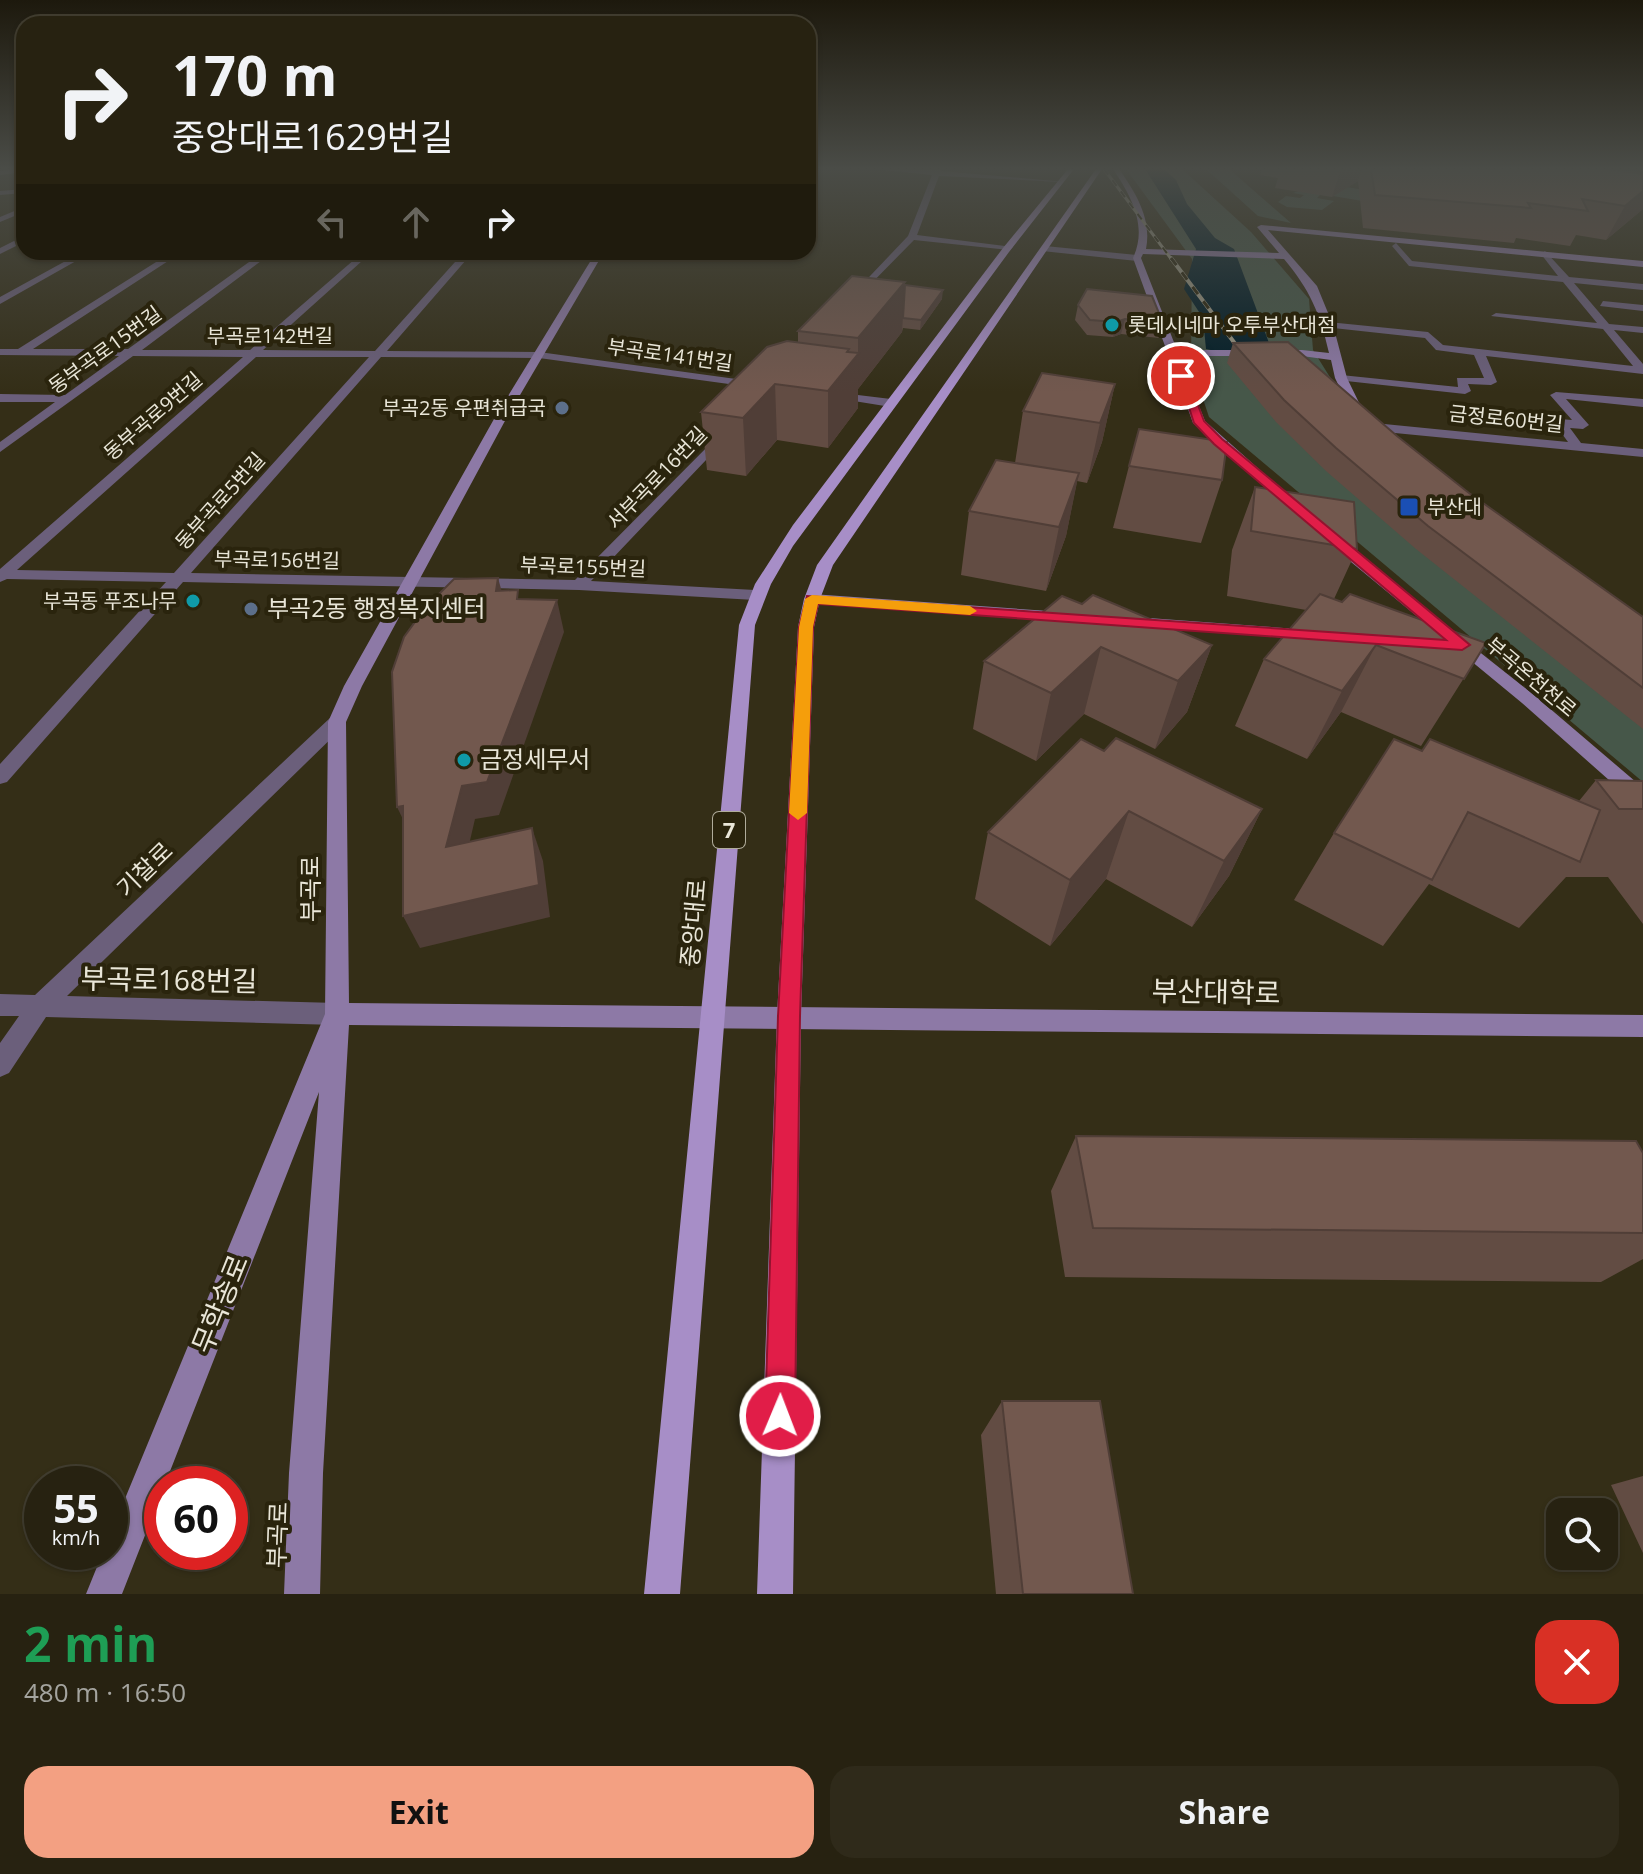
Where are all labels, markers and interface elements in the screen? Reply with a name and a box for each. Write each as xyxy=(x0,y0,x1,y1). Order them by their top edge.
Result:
text: 170 m xyxy=(172,36,338,112)
icon: right xyxy=(40,48,144,152)
text: 중앙대로1629번길 xyxy=(172,112,453,161)
icon: left xyxy=(310,200,354,244)
icon: ahead xyxy=(394,200,438,244)
icon: right xyxy=(478,200,522,244)
street label: 동부곡로15번길 xyxy=(43,300,167,400)
place label: 롯데시네마 오투부산대점 xyxy=(1128,311,1336,338)
marker: 롯데시네마 오투부산대점 xyxy=(1103,316,1121,334)
street label: 부곡로142번길 xyxy=(207,322,333,349)
street label: 부곡로141번길 xyxy=(606,332,734,377)
pin xyxy=(1147,342,1215,410)
icon: arrive xyxy=(1159,354,1203,398)
street label: 동부곡로9번길 xyxy=(98,365,208,466)
place label: 부곡2동 우편취급국 xyxy=(382,394,546,421)
marker: 부곡2동 우편취급국 xyxy=(553,399,571,417)
street label: 금정로60번길 xyxy=(1448,399,1565,438)
street label: 서부곡로16번길 xyxy=(601,420,713,535)
street label: 동부곡로5번길 xyxy=(169,446,270,555)
place label: 부산대 xyxy=(1427,493,1482,520)
marker: 부산대 xyxy=(1398,496,1420,518)
street label: 부곡로156번길 xyxy=(214,545,340,574)
street label: 부곡로155번길 xyxy=(519,551,647,582)
place label: 부곡동 푸조나무 xyxy=(43,587,177,614)
place label: 부곡2동 행정복지센터 xyxy=(267,591,486,624)
marker: 부곡동 푸조나무 xyxy=(184,592,202,610)
marker: 부곡2동 행정복지센터 xyxy=(242,600,260,618)
street label: 부곡온천천로 xyxy=(1480,631,1582,722)
place label: 금정세무서 xyxy=(480,742,590,775)
marker: 금정세무서 xyxy=(455,751,473,769)
road number: 7 xyxy=(713,812,745,848)
street label: 기찰로 xyxy=(109,834,179,904)
street label: 부곡로 xyxy=(293,856,326,922)
street label: 중앙대로 xyxy=(672,877,713,968)
street label: 부곡로168번길 xyxy=(80,958,258,1000)
street label: 부산대학로 xyxy=(1151,971,1281,1011)
street label: 무학송로 xyxy=(182,1249,256,1359)
position arrow xyxy=(738,1374,822,1458)
speed limit sign: 60 xyxy=(144,1466,248,1570)
text: 55 xyxy=(53,1480,99,1535)
map controls xyxy=(1546,1498,1618,1570)
button: search xyxy=(1546,1498,1618,1570)
street label: 부곡로 xyxy=(259,1501,294,1569)
text: km/h xyxy=(52,1524,100,1551)
text: 2 min xyxy=(24,1611,157,1676)
button: close xyxy=(1535,1620,1619,1704)
text: 480 m · 16:50 xyxy=(24,1674,186,1710)
button: Exit xyxy=(24,1766,814,1858)
button: Share xyxy=(830,1766,1619,1858)

